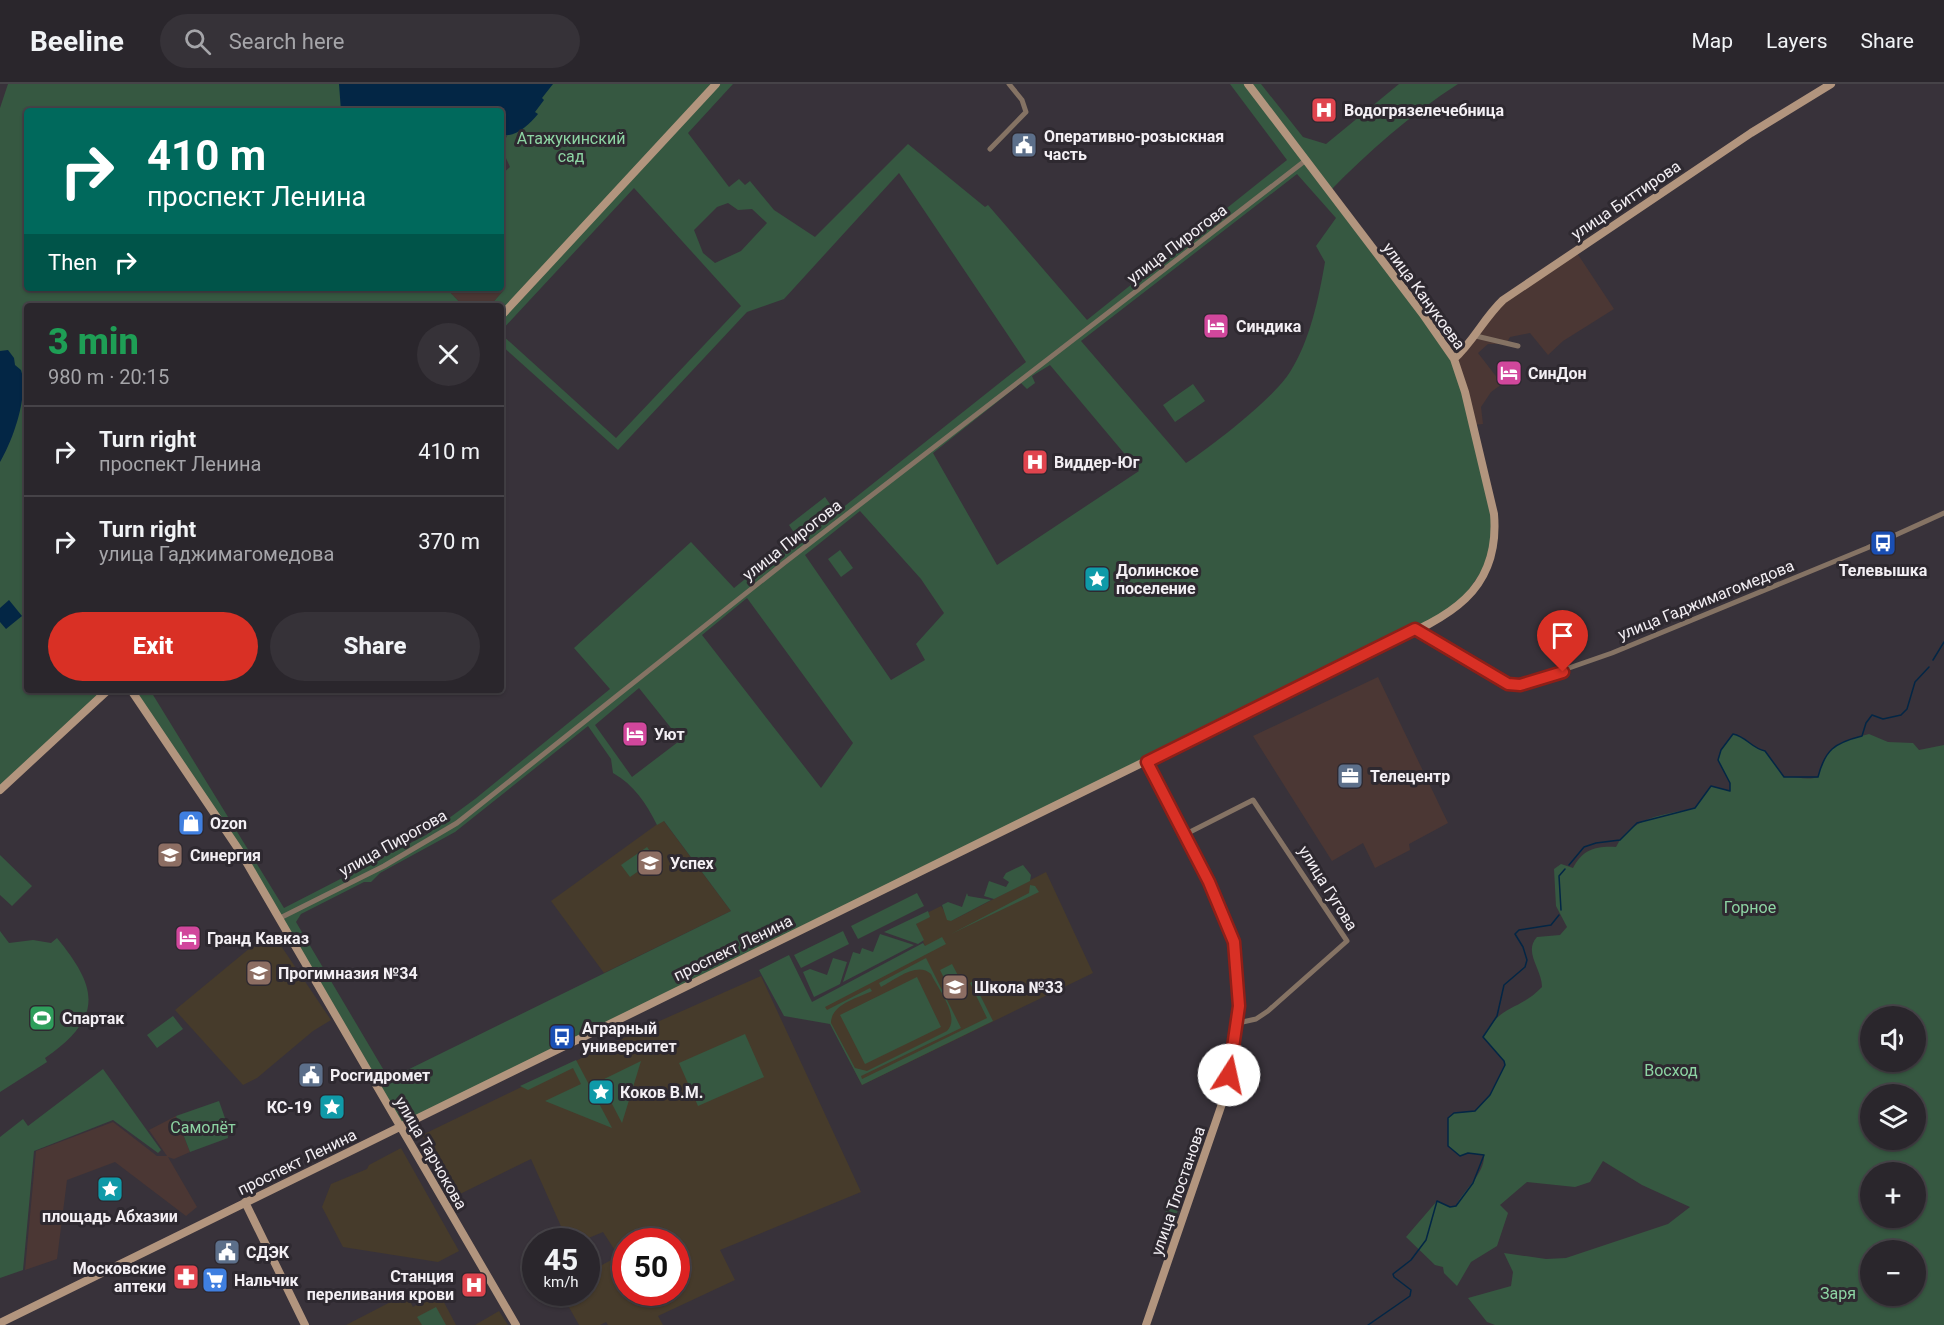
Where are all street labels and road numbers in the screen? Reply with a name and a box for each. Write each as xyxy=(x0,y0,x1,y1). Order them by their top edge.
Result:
street label: улица Биттирова xyxy=(1568,156,1684,244)
street label: улица Пирогова xyxy=(1123,200,1231,288)
street label: улица Канукоева xyxy=(1379,239,1469,353)
street label: улица Пирогова xyxy=(739,496,845,584)
street label: улица Гаджимагомедова xyxy=(1615,556,1797,644)
street label: улица Пирогова xyxy=(336,806,450,880)
street label: улица Гугова xyxy=(1294,842,1362,934)
street label: проспект Ленина xyxy=(670,911,796,985)
street label: улица Тарчокова xyxy=(391,1093,471,1213)
street label: улица Тлостанова xyxy=(1147,1124,1209,1258)
street label: проспект Ленина xyxy=(234,1125,360,1199)

